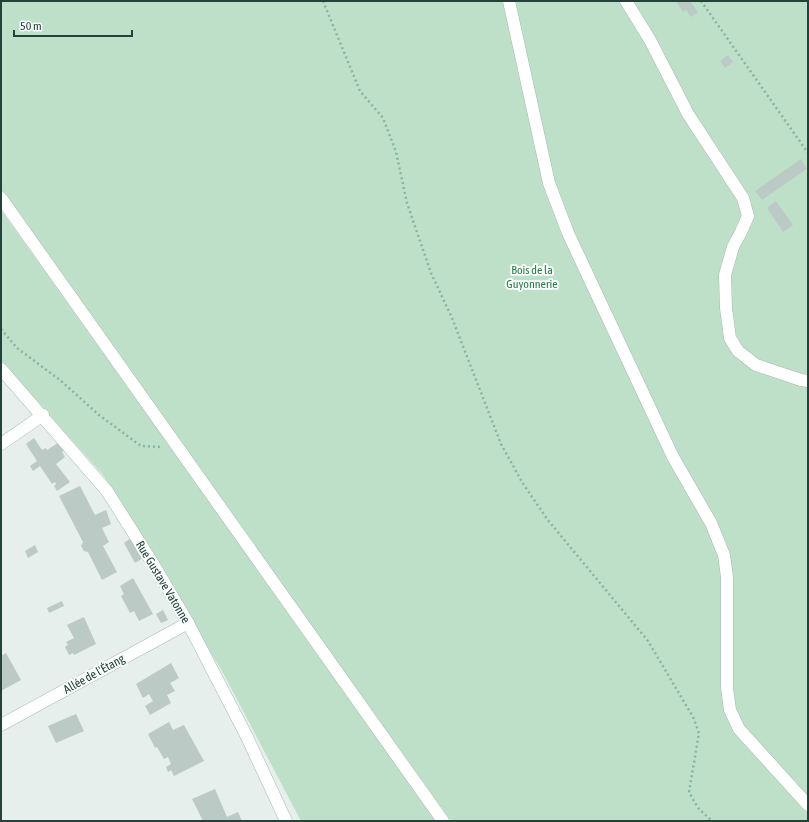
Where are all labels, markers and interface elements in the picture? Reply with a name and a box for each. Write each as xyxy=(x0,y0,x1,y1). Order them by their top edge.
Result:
scale bar xyxy=(14,12,132,38)
text: 50 m xyxy=(20,19,42,33)
park label: Bois de la Guyonnerie xyxy=(506,263,558,291)
street label: Rue Gustave Vatonne xyxy=(133,538,193,626)
street label: Allée de l'Étang xyxy=(61,651,128,697)

